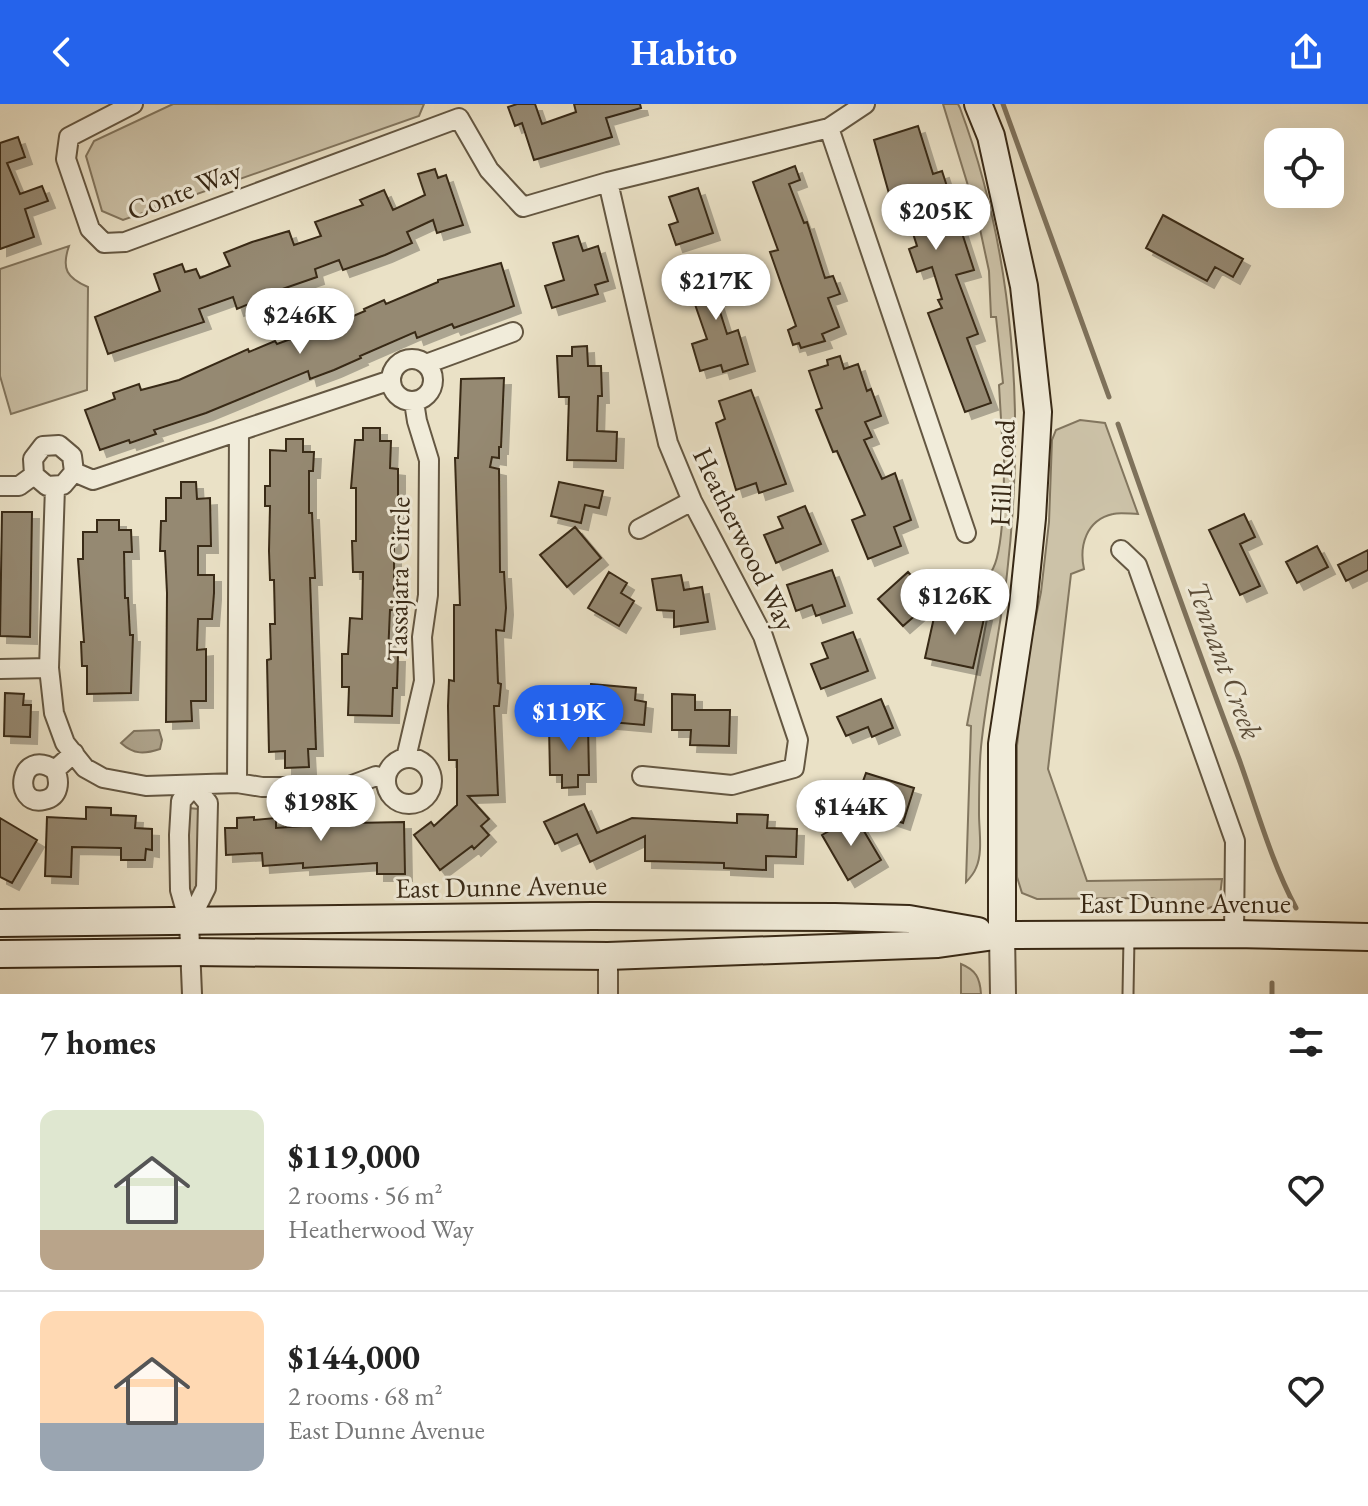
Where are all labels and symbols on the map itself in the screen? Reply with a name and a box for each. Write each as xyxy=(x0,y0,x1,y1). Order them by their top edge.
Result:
street label: Conte Way xyxy=(122,151,247,228)
pin: $205K xyxy=(880,184,992,252)
pin: $217K xyxy=(660,254,772,322)
pin: $246K xyxy=(244,288,356,356)
street label: Hill Road xyxy=(981,418,1023,527)
street label: Heatherwood Way xyxy=(685,441,805,638)
street label: Tassajara Circle xyxy=(379,496,417,662)
pin: $126K xyxy=(899,569,1011,637)
water label: Tennant Creek xyxy=(1178,575,1272,745)
pin: $119K xyxy=(513,685,625,753)
pin: $198K xyxy=(265,775,377,843)
pin: $144K xyxy=(795,780,907,848)
street label: East Dunne Avenue xyxy=(395,866,607,906)
street label: East Dunne Avenue xyxy=(1079,885,1291,921)

